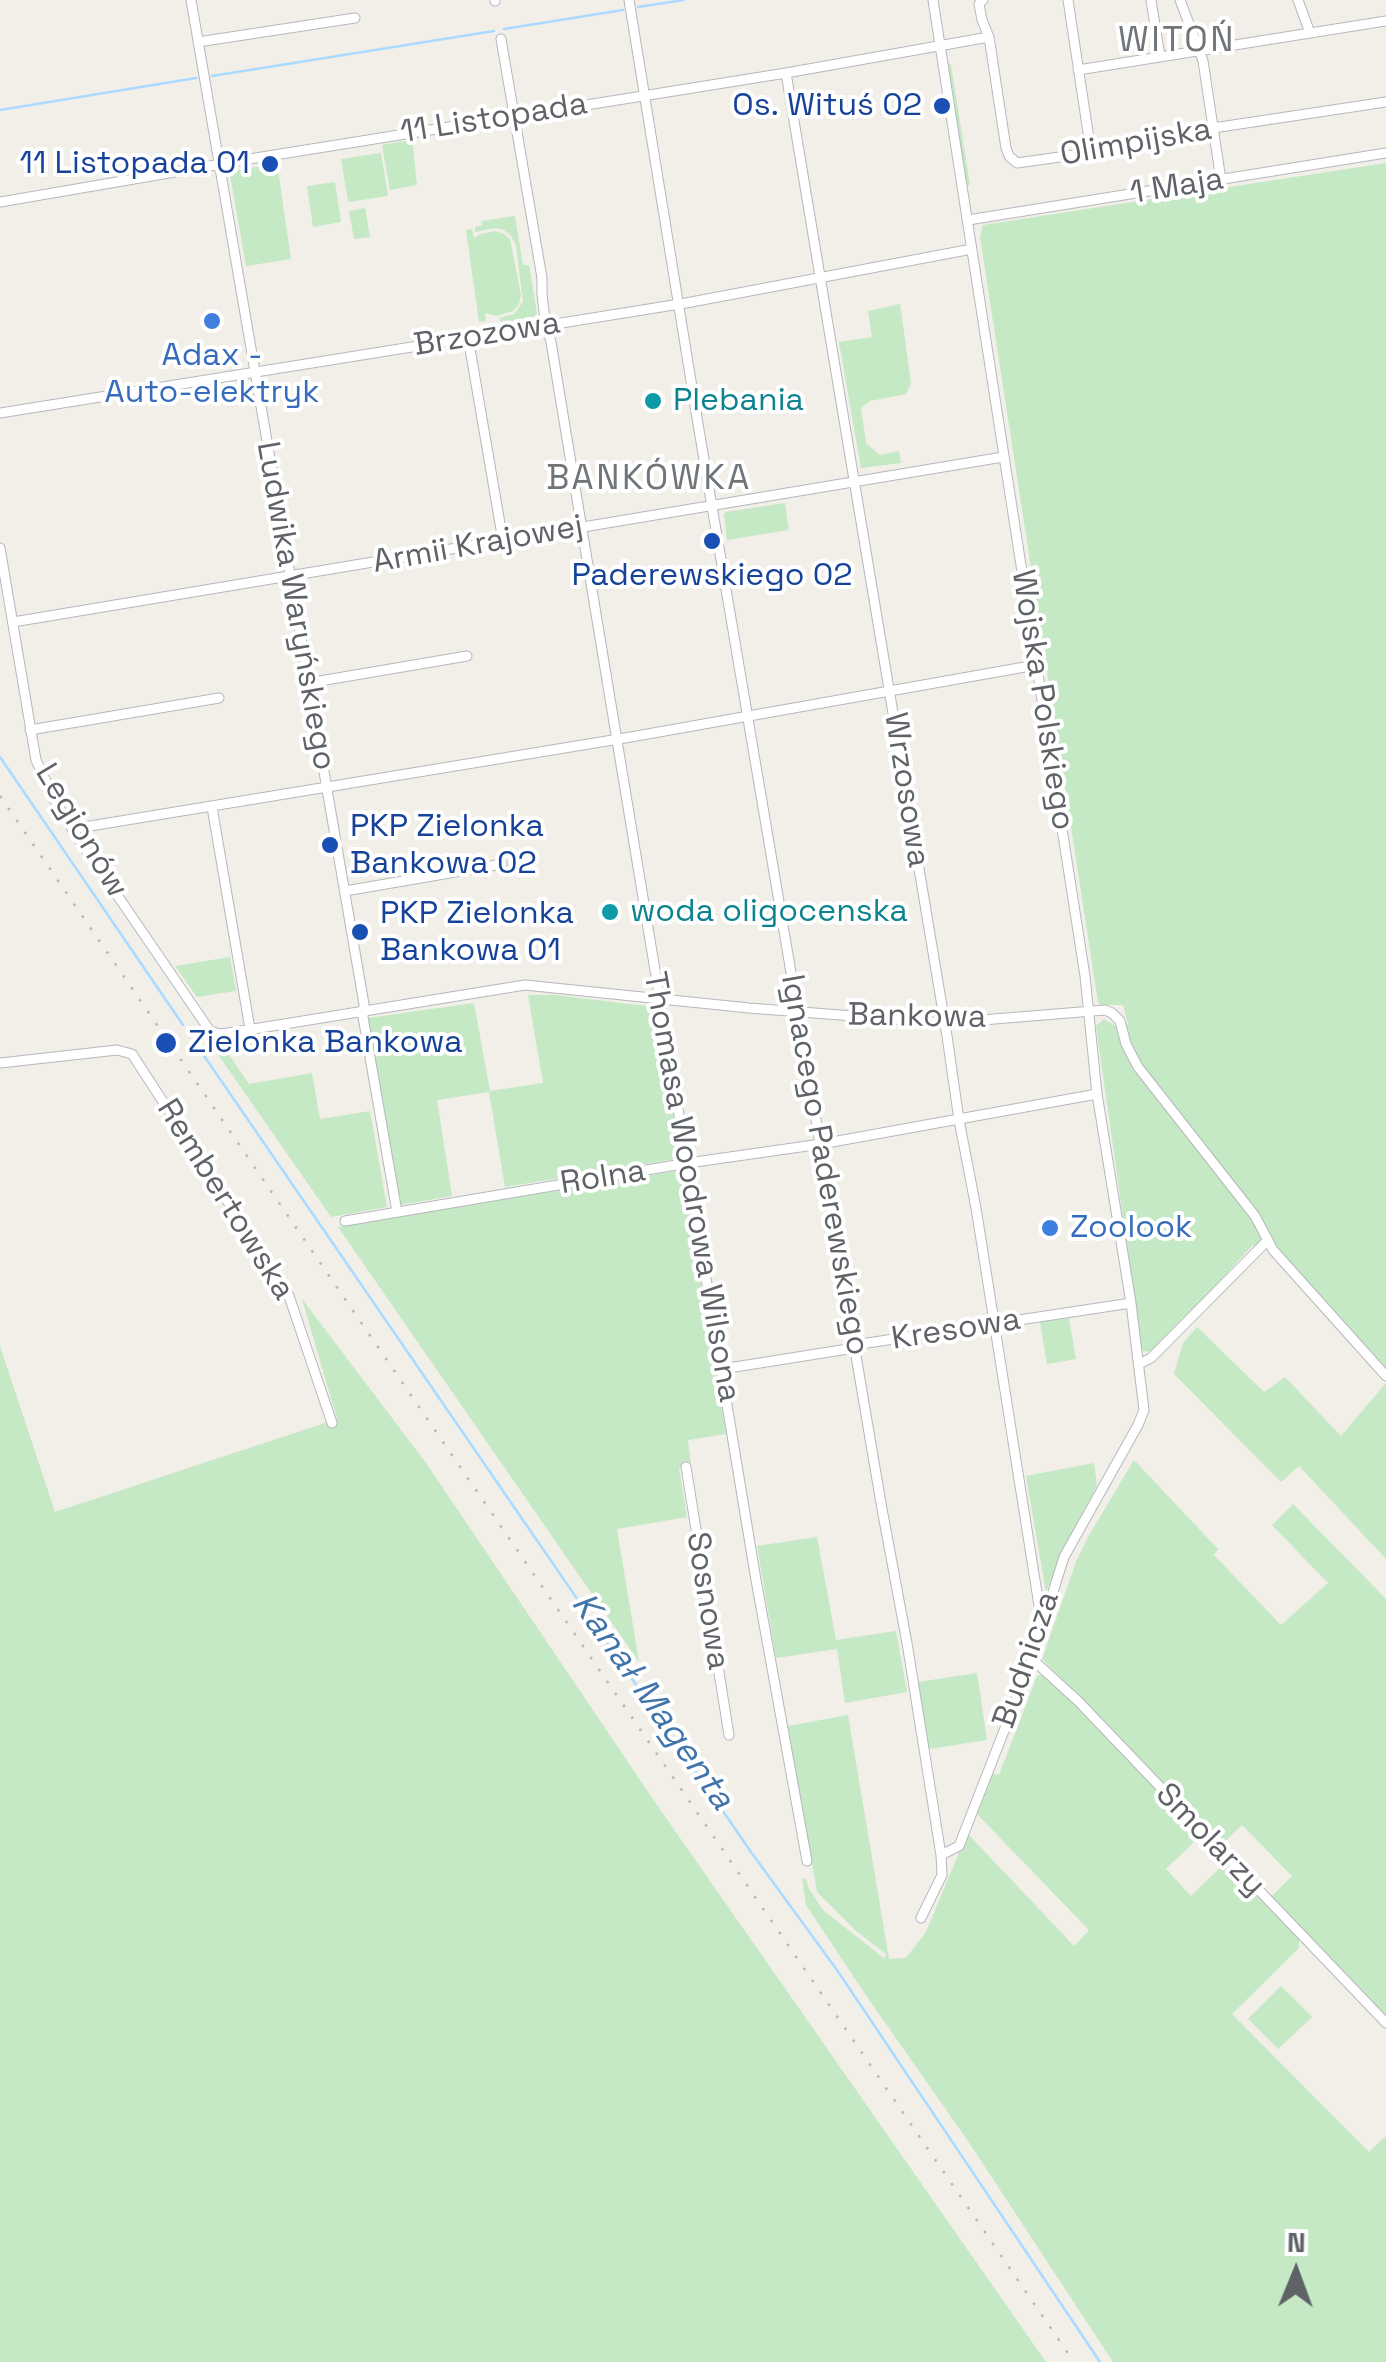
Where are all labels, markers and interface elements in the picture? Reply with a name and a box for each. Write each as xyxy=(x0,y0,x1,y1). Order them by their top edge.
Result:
district label: WITOŃ xyxy=(1118,21,1236,63)
street label: 11 Listopada xyxy=(398,85,590,153)
place label: Os. Wituś 02 xyxy=(732,87,922,125)
marker: Os. Wituś 02 xyxy=(931,95,953,117)
street label: Olimpijska xyxy=(1057,111,1215,175)
place label: 11 Listopada 01 xyxy=(20,145,250,183)
marker: 11 Listopada 01 xyxy=(259,153,281,175)
street label: 1 Maja xyxy=(1128,161,1226,213)
street label: Brzozowa xyxy=(411,304,563,366)
marker: Adax - Auto-elektryk xyxy=(201,310,223,332)
place label: Adax - Auto-elektryk xyxy=(105,337,319,412)
place label: Plebania xyxy=(673,382,804,420)
marker: Plebania xyxy=(642,390,664,412)
street label: Ludwika Waryńskiego xyxy=(247,439,343,773)
district label: BANKÓWKA xyxy=(546,459,752,501)
street label: Armii Krajowej xyxy=(370,508,586,582)
marker: Paderewskiego 02 xyxy=(701,530,723,552)
place label: Paderewskiego 02 xyxy=(571,557,853,595)
street label: Wojska Polskiego xyxy=(1002,567,1082,833)
street label: Wrzosowa xyxy=(875,710,937,870)
street label: Legionów xyxy=(26,757,136,905)
place label: PKP Zielonka Bankowa 02 xyxy=(350,808,544,883)
marker: PKP Zielonka Bankowa 02 xyxy=(319,834,341,856)
place label: woda oligocenska xyxy=(630,893,908,931)
place label: PKP Zielonka Bankowa 01 xyxy=(380,895,574,970)
marker: woda oligocenska xyxy=(599,901,621,923)
marker: PKP Zielonka Bankowa 01 xyxy=(349,921,371,943)
street label: Thomasa Woodrowa Wilsona xyxy=(634,969,748,1405)
street label: Ignacego Paderewskiego xyxy=(772,972,876,1358)
street label: Bankowa xyxy=(847,997,987,1037)
place label: Zielonka Bankowa xyxy=(188,1024,463,1062)
marker: Zielonka Bankowa xyxy=(153,1030,179,1056)
street label: Rembertowska xyxy=(148,1093,302,1307)
street label: Rolna xyxy=(558,1152,648,1204)
place label: Zoolook xyxy=(1070,1209,1192,1247)
marker: Zoolook xyxy=(1039,1217,1061,1239)
street label: Kresowa xyxy=(889,1301,1023,1359)
street label: Sosnowa xyxy=(677,1529,737,1673)
water label: Kanał Magenta xyxy=(562,1586,742,1818)
street label: Budnicza xyxy=(986,1586,1068,1734)
street label: Smolarzy xyxy=(1147,1776,1273,1904)
north arrow xyxy=(1246,2222,1346,2322)
text: N xyxy=(1287,2224,1306,2260)

